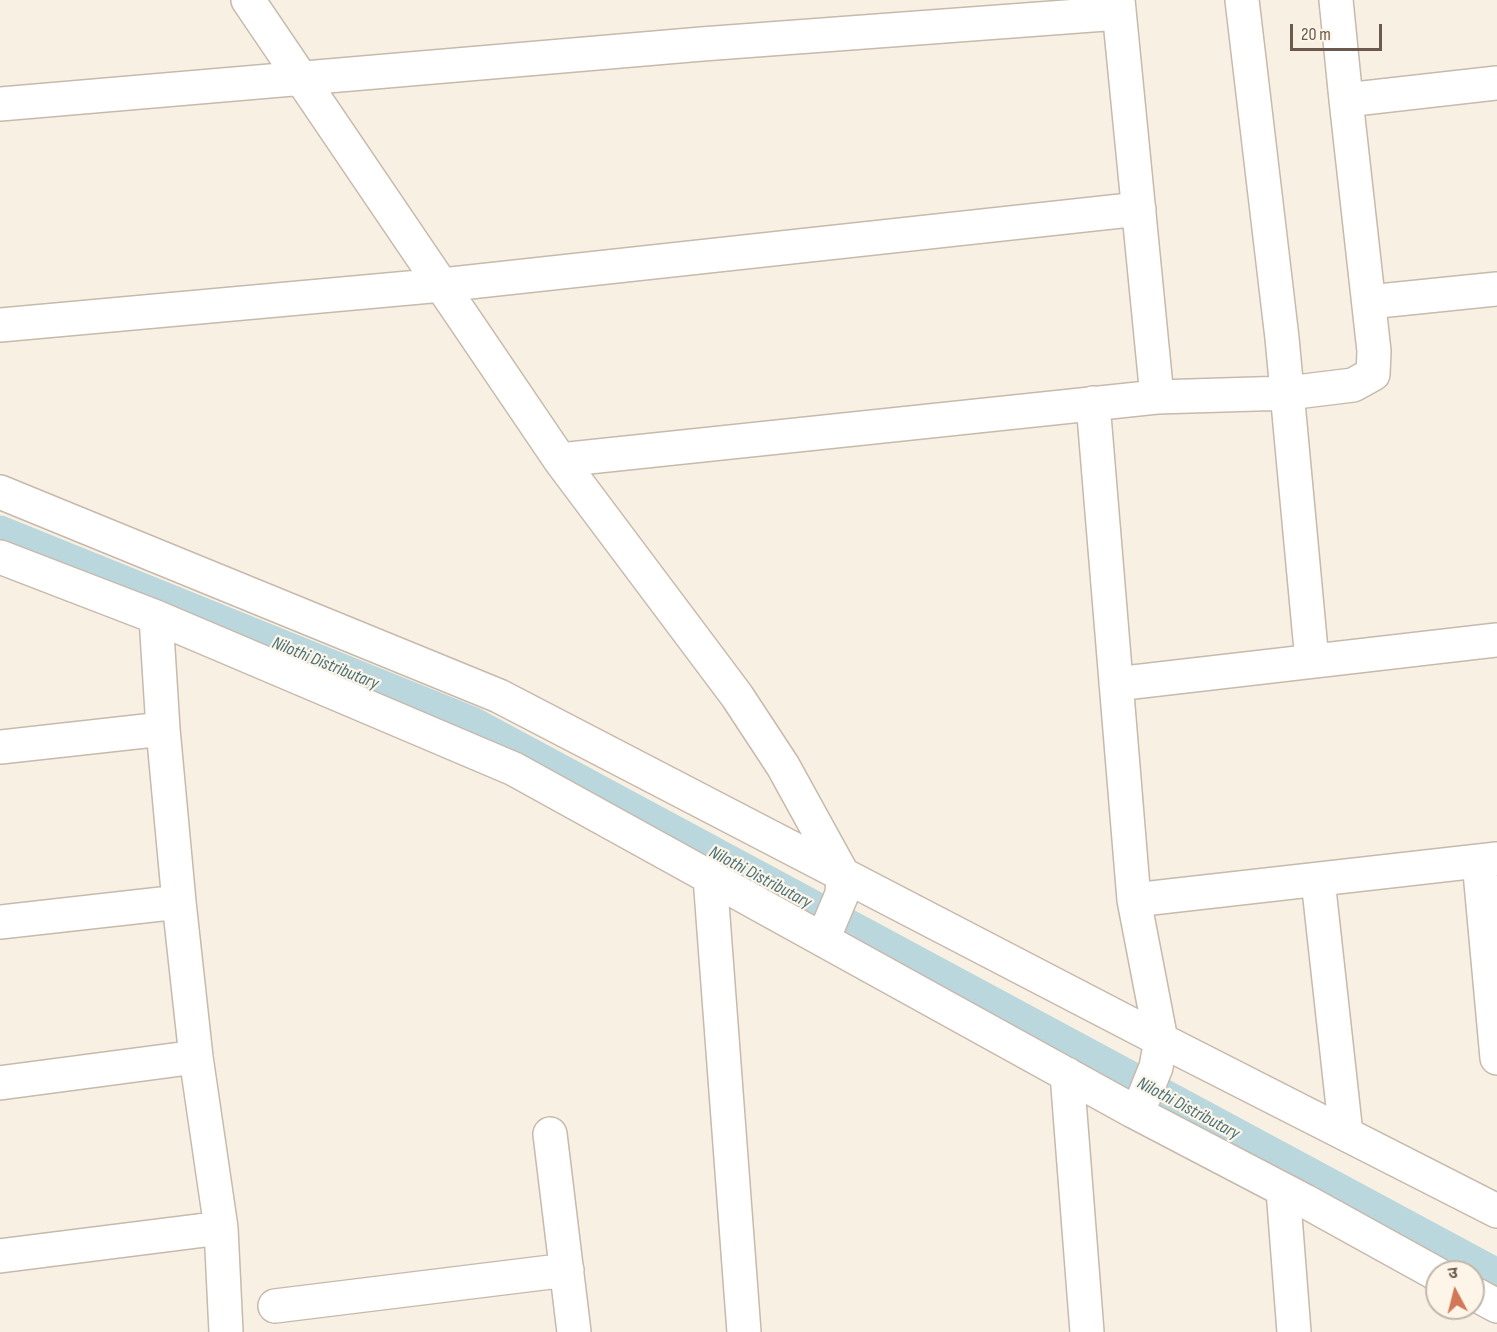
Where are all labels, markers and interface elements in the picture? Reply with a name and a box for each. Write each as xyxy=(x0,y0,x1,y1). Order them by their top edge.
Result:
scale bar xyxy=(1293,12,1384,50)
text: 20 m xyxy=(1301,24,1331,45)
water label: Nilothi Distributary xyxy=(269,633,381,695)
water label: Nilothi Distributary xyxy=(705,842,815,914)
water label: Nilothi Distributary xyxy=(1133,1073,1243,1145)
north arrow xyxy=(1425,1260,1485,1320)
text: उ xyxy=(1447,1264,1459,1284)

